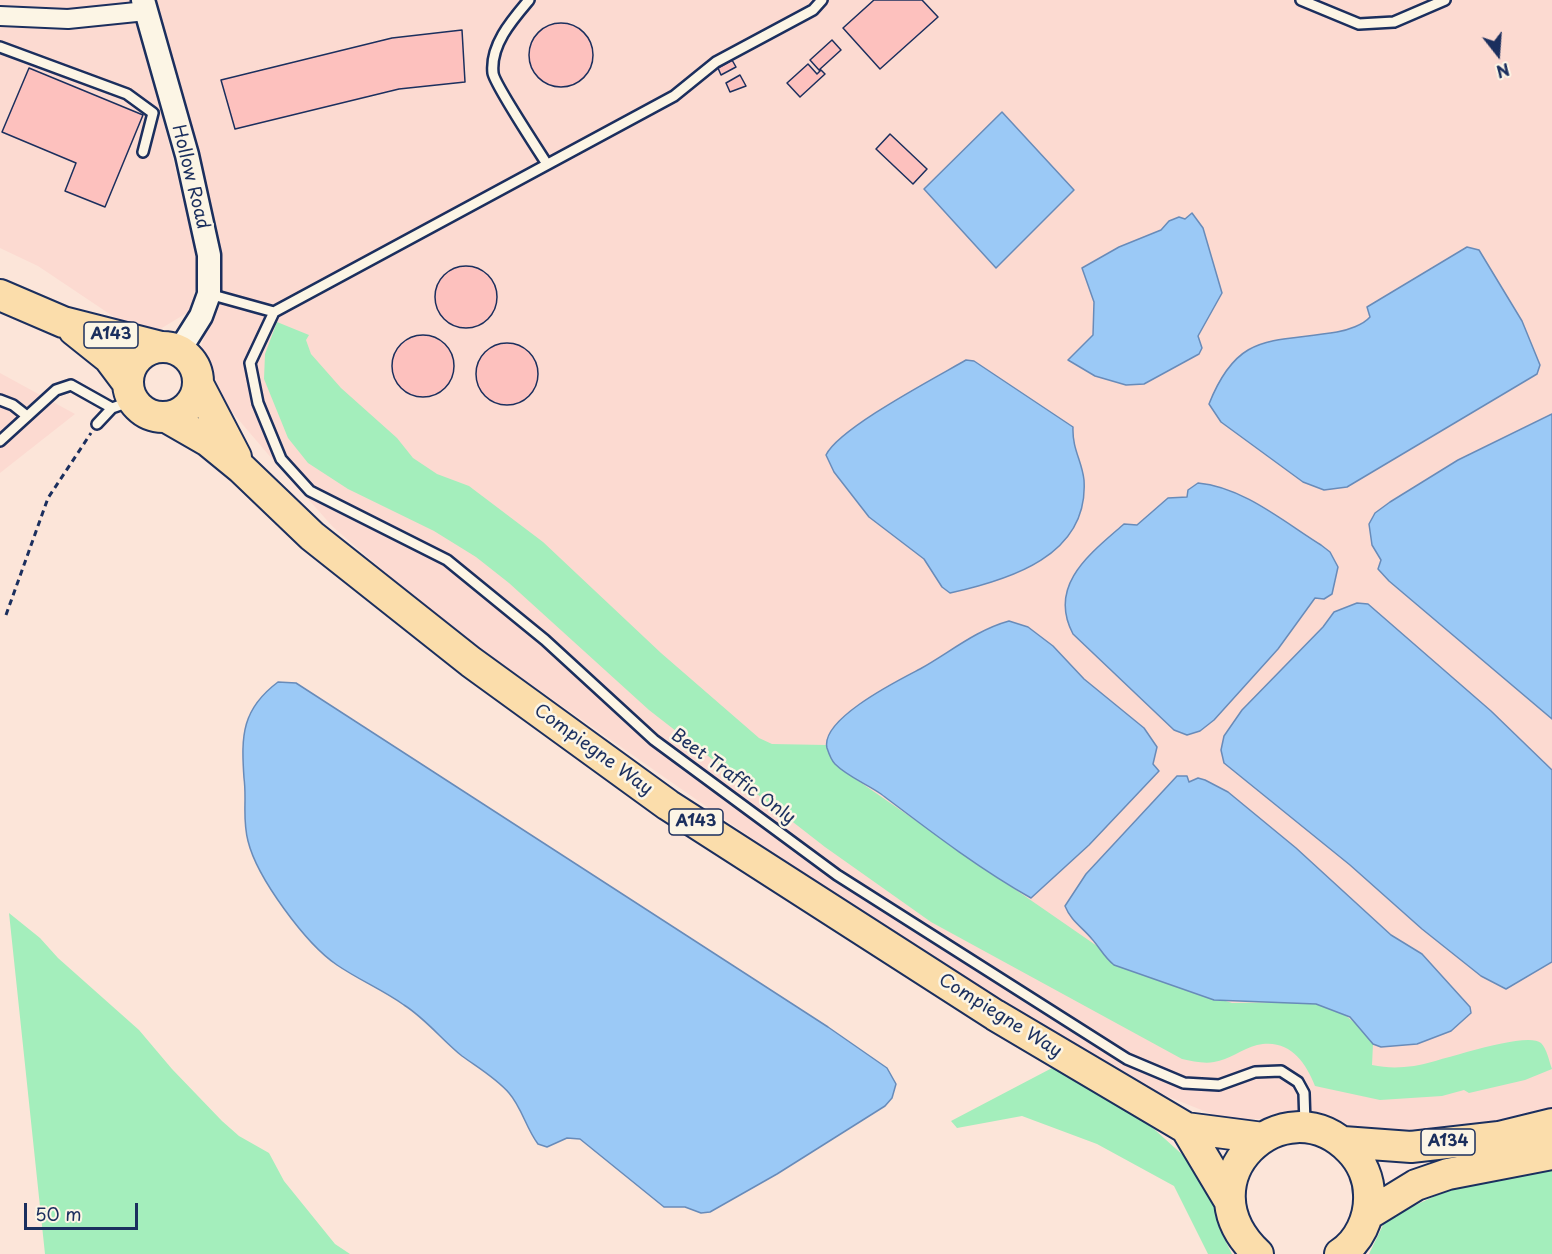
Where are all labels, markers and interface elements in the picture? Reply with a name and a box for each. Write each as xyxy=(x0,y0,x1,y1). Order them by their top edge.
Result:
north arrow xyxy=(1468,24,1528,84)
text: N xyxy=(1494,58,1513,85)
street label: Hollow Road xyxy=(167,122,213,232)
road number: A143 xyxy=(84,322,138,348)
street label: Compiegne Way xyxy=(529,700,657,800)
street label: Beet Traffic Only xyxy=(667,725,799,829)
road number: A143 xyxy=(669,809,723,835)
street label: Compiegne Way xyxy=(934,969,1066,1063)
road number: A134 xyxy=(1421,1129,1475,1155)
scale bar xyxy=(27,1191,141,1229)
text: 50 m xyxy=(35,1200,82,1227)

